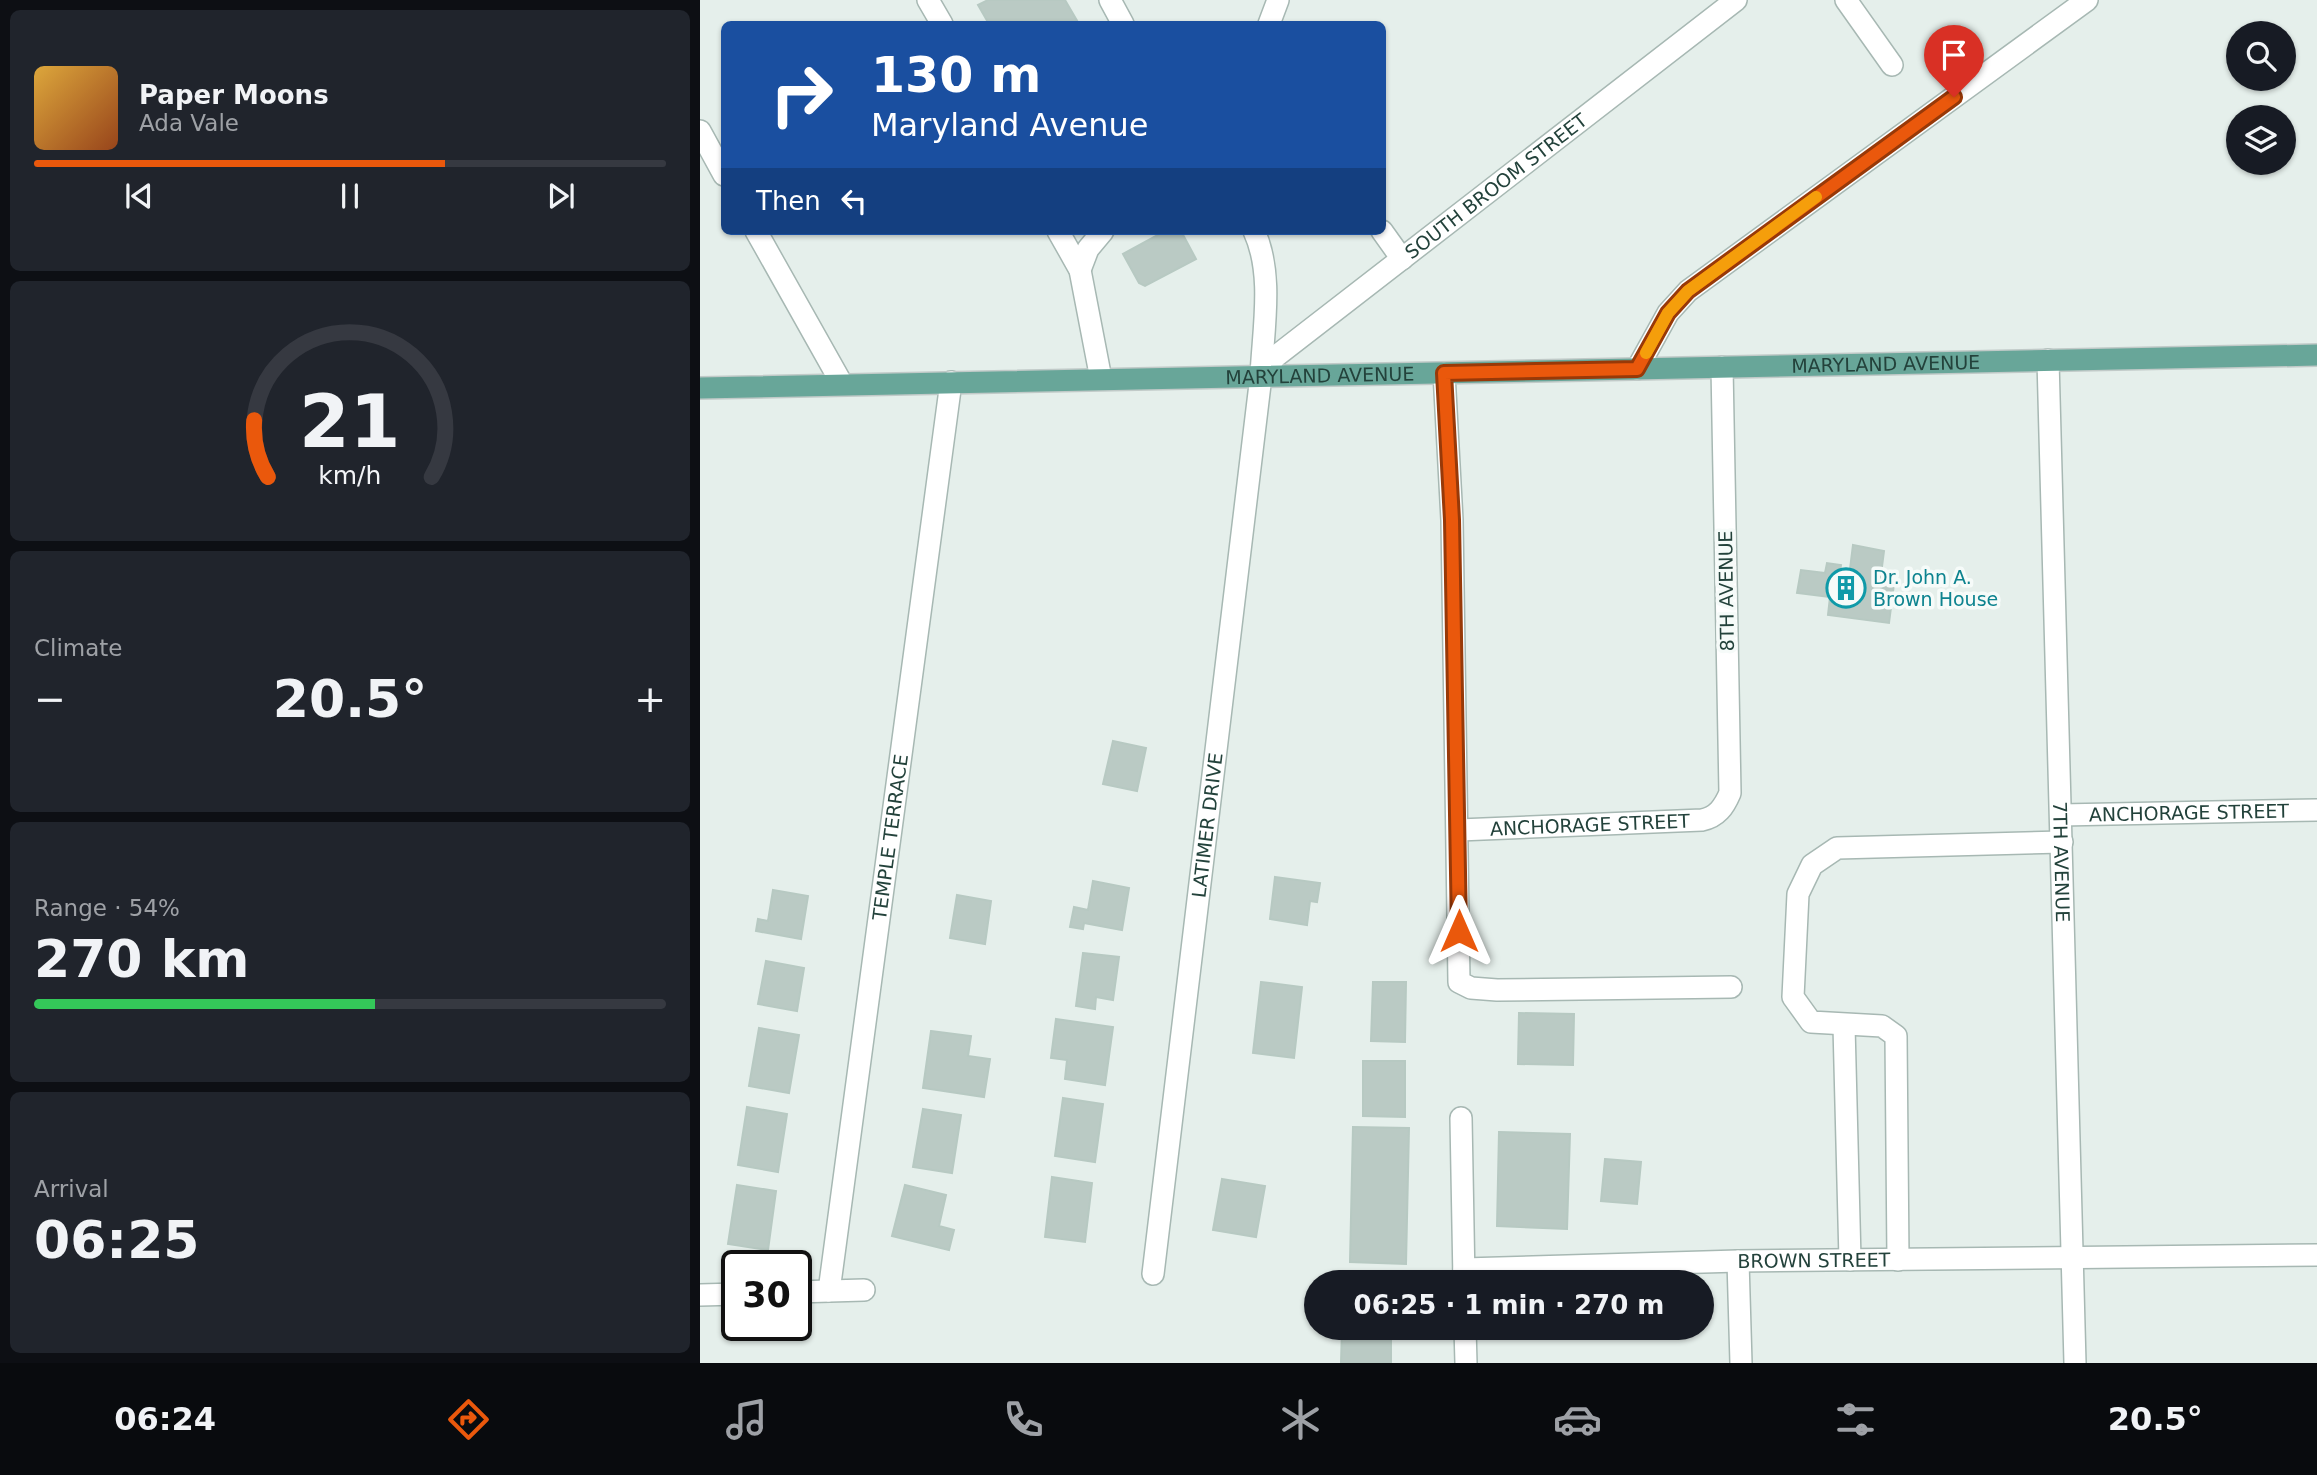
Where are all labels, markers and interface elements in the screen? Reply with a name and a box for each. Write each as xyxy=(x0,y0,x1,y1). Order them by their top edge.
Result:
map controls xyxy=(2226,21,2296,175)
button: search xyxy=(2226,21,2296,91)
pin xyxy=(1924,25,1984,97)
icon: arrive xyxy=(1935,36,1973,74)
text: 130 m xyxy=(871,47,1041,104)
icon: right xyxy=(756,49,847,140)
text: Paper Moons xyxy=(139,80,329,110)
button: layers xyxy=(2226,105,2296,175)
text: Maryland Avenue xyxy=(871,106,1148,144)
street label: SOUTH BROOM STREET xyxy=(1401,108,1592,263)
text: Ada Vale xyxy=(139,110,239,136)
icon: previous xyxy=(120,177,158,215)
icon: pause xyxy=(331,177,369,215)
icon: next xyxy=(542,177,580,215)
icon: left xyxy=(835,182,873,220)
text: Then xyxy=(756,186,821,216)
street label: MARYLAND AVENUE xyxy=(1791,351,1980,377)
street label: MARYLAND AVENUE xyxy=(1225,362,1415,388)
text: 21 xyxy=(299,379,401,464)
text: km/h xyxy=(318,461,382,490)
street label: 8TH AVENUE xyxy=(1714,530,1738,652)
place label: Dr. John A. Brown House xyxy=(1873,566,1998,610)
building icon: Dr. John A. Brown House xyxy=(1825,567,1867,609)
text: Climate xyxy=(34,635,123,661)
text: 20.5° xyxy=(273,669,427,729)
text: − xyxy=(34,677,66,721)
text: + xyxy=(634,677,666,721)
street label: LATIMER DRIVE xyxy=(1187,751,1227,899)
street label: TEMPLE TERRACE xyxy=(868,753,912,922)
street label: ANCHORAGE STREET xyxy=(2089,800,2290,825)
street label: 7TH AVENUE xyxy=(2049,801,2074,923)
street label: ANCHORAGE STREET xyxy=(1489,809,1691,840)
position arrow xyxy=(1422,894,1496,968)
text: Range · 54% xyxy=(34,895,180,921)
text: 270 km xyxy=(34,929,249,989)
text: Arrival xyxy=(34,1176,109,1202)
text: 06:25 xyxy=(34,1210,200,1270)
street label: BROWN STREET xyxy=(1737,1248,1891,1272)
speed limit sign: 30 xyxy=(721,1250,812,1341)
text: 06:25 · 1 min · 270 m xyxy=(1354,1290,1664,1320)
icon: directions xyxy=(444,1395,493,1444)
icon: music xyxy=(722,1395,771,1444)
icon: phone xyxy=(999,1395,1048,1444)
icon: climate xyxy=(1276,1395,1325,1444)
icon: car xyxy=(1553,1395,1602,1444)
icon: filters xyxy=(1831,1395,1880,1444)
text: 06:24 xyxy=(114,1400,216,1438)
text: 20.5° xyxy=(2108,1400,2203,1438)

